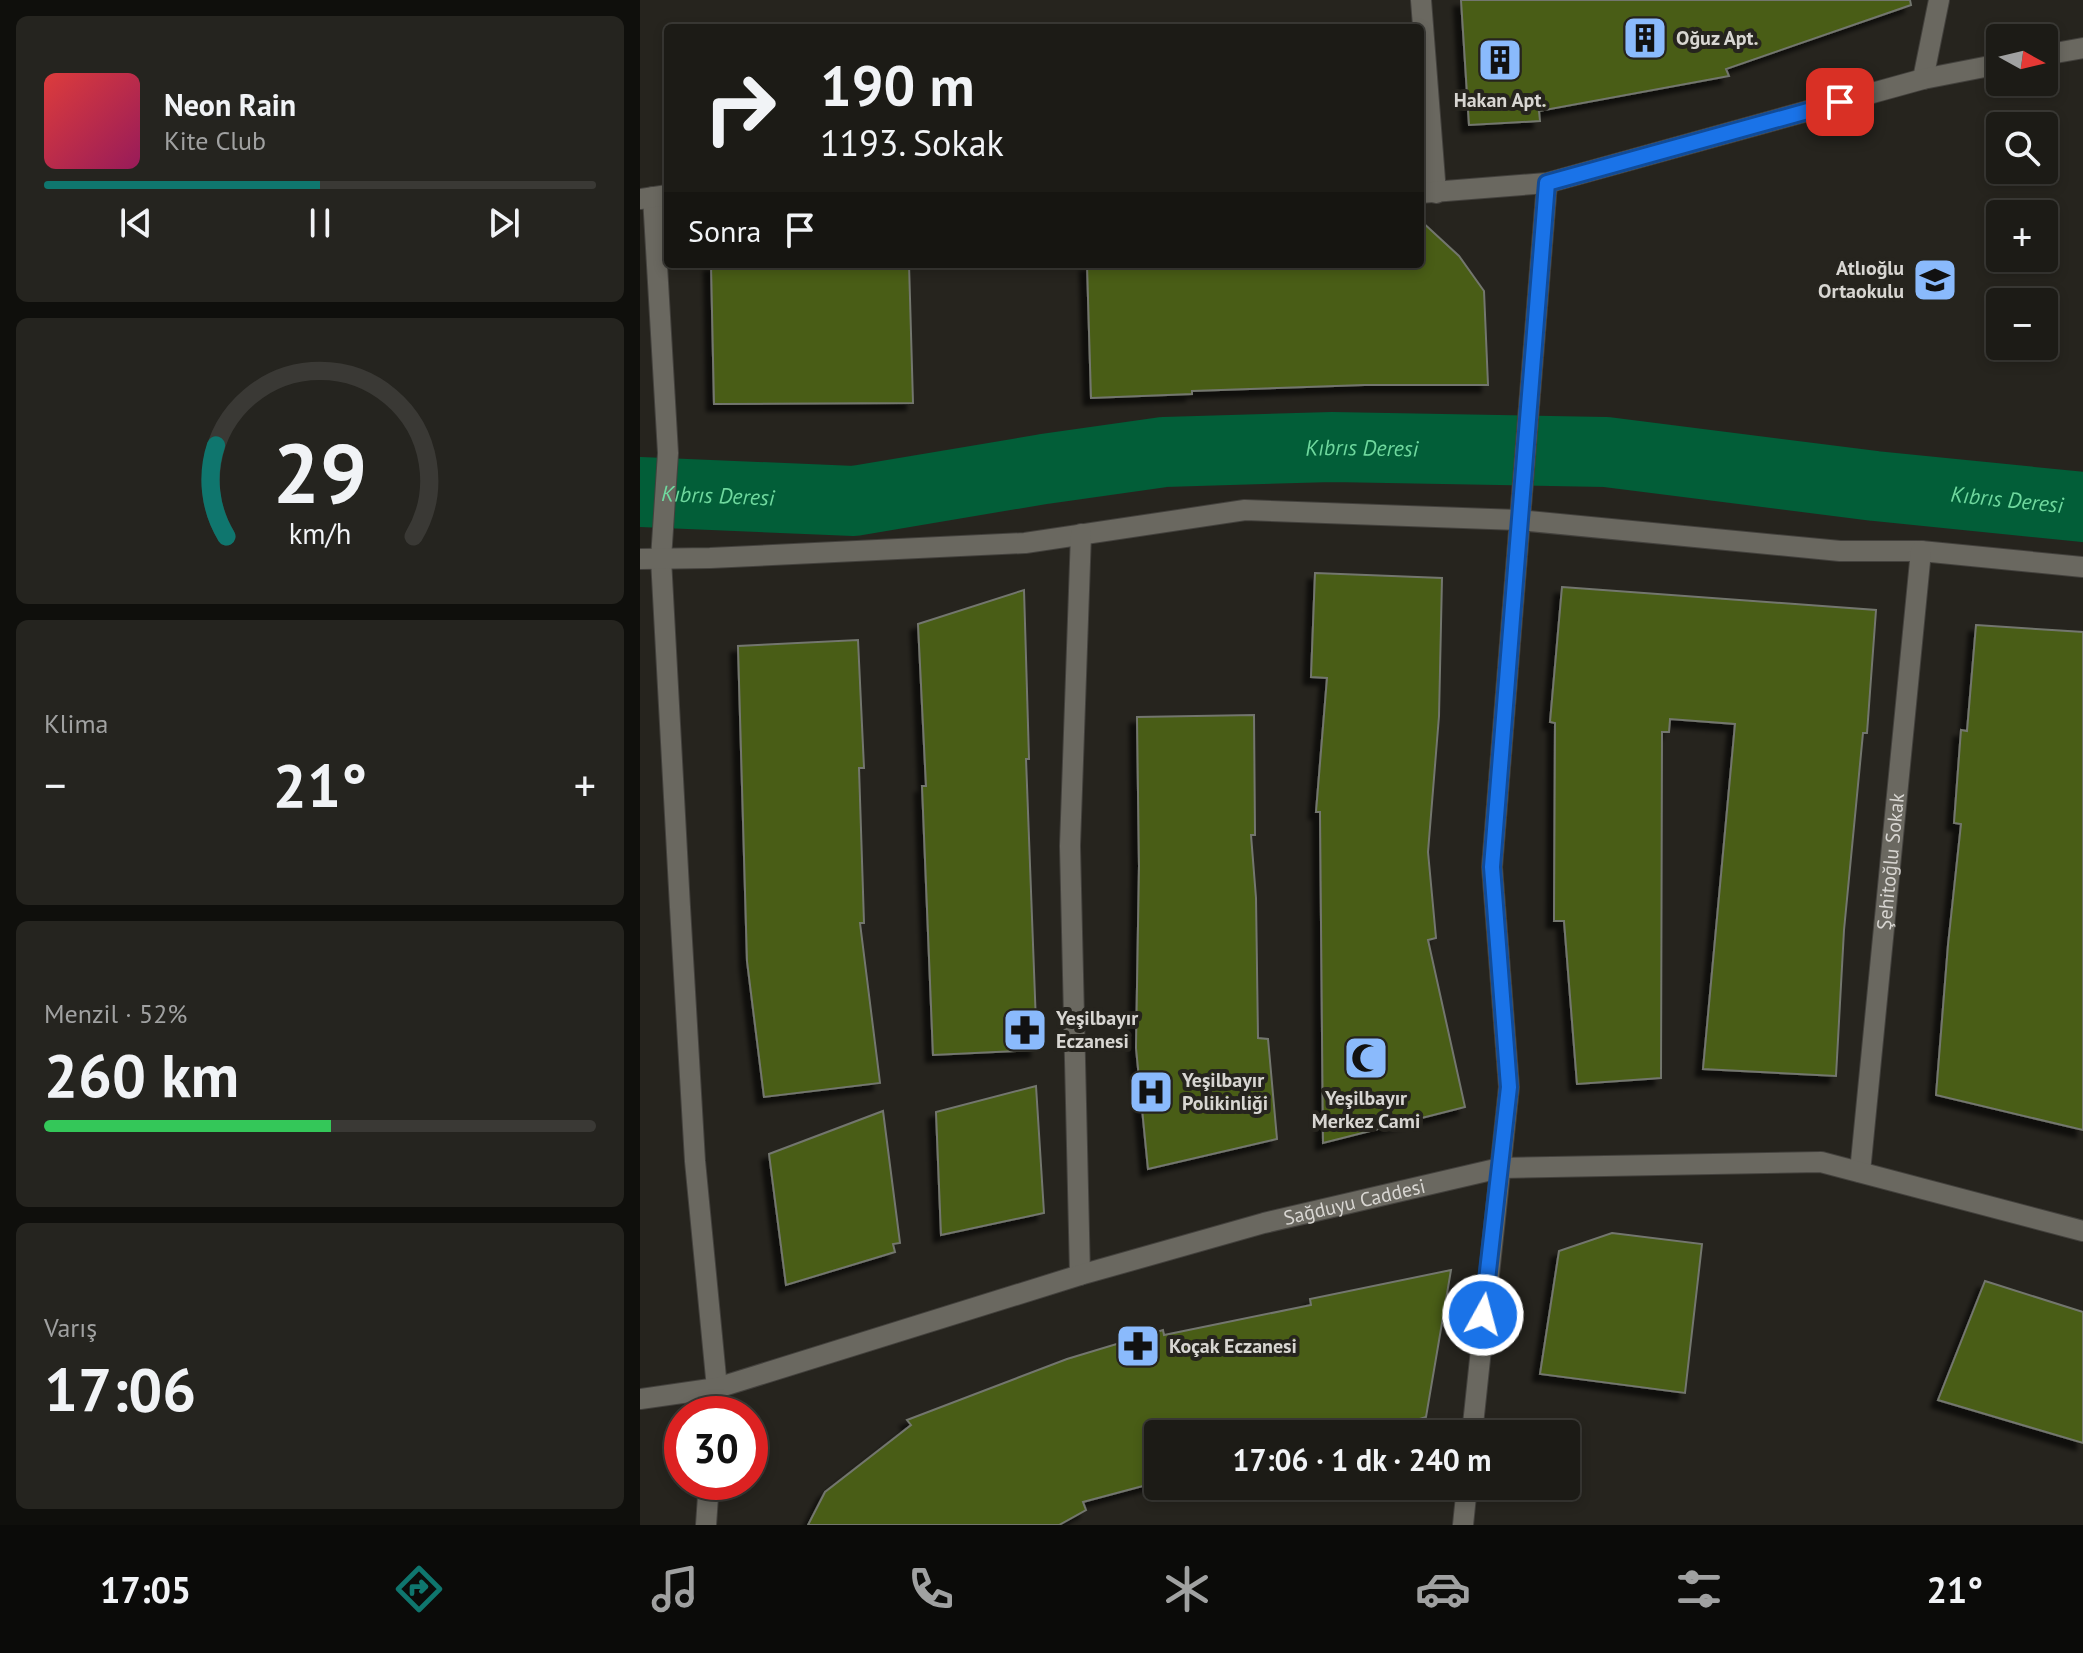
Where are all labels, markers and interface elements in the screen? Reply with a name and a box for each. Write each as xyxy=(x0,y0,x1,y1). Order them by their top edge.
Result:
building icon: Oğuz Apt. xyxy=(1621,14,1669,62)
north arrow xyxy=(1986,24,2058,96)
map controls xyxy=(1986,24,2058,360)
place label: Oğuz Apt. xyxy=(1676,25,1759,51)
building icon: Hakan Apt. xyxy=(1476,36,1524,84)
text: 190 m xyxy=(820,49,975,121)
icon: right xyxy=(688,56,792,160)
pin xyxy=(1806,68,1874,136)
icon: arrive xyxy=(1818,80,1862,124)
text: Neon Rain xyxy=(164,85,296,124)
place label: Hakan Apt. xyxy=(1454,87,1546,113)
button: search xyxy=(1986,112,2058,184)
text: 1193. Sokak xyxy=(820,119,1004,166)
text: Kite Club xyxy=(164,124,266,157)
button: + xyxy=(1986,200,2058,272)
icon: previous xyxy=(114,201,158,245)
icon: pause xyxy=(298,201,342,245)
icon: next xyxy=(482,201,526,245)
icon: arrive xyxy=(778,208,822,252)
text: Sonra xyxy=(688,211,762,250)
place label: Atlıoğlu Ortaokulu xyxy=(1818,255,1904,304)
school or university icon: Atlıoğlu Ortaokulu xyxy=(1911,256,1959,304)
button: − xyxy=(1986,288,2058,360)
text: 29 xyxy=(273,417,367,525)
water label: Kıbrıs Deresi xyxy=(1305,433,1420,463)
water label: Kıbrıs Deresi xyxy=(661,479,776,512)
water label: Kıbrıs Deresi xyxy=(1949,480,2066,519)
text: km/h xyxy=(289,515,351,552)
text: Klima xyxy=(44,707,108,740)
text: 21° xyxy=(273,746,367,824)
text: − xyxy=(44,756,66,813)
text: + xyxy=(574,756,596,813)
street label: Şehitoğlu Sokak xyxy=(1871,791,1910,931)
text: Menzil · 52% xyxy=(44,997,187,1030)
place label: Yeşilbayır Eczanesi xyxy=(1055,1005,1138,1054)
pharmacy icon: Yeşilbayır Eczanesi xyxy=(1001,1006,1049,1054)
mosque icon: Yeşilbayır Merkez Cami xyxy=(1342,1034,1390,1082)
text: 260 km xyxy=(44,1036,239,1114)
place label: Yeşilbayır Polikinliği xyxy=(1181,1067,1268,1116)
hospital icon: Yeşilbayır Polikinliği xyxy=(1127,1068,1175,1116)
place label: Yeşilbayır Merkez Cami xyxy=(1312,1085,1420,1134)
street label: Sağduyu Caddesi xyxy=(1281,1173,1428,1231)
position arrow xyxy=(1441,1273,1525,1357)
text: Varış xyxy=(44,1311,97,1344)
pharmacy icon: Koçak Eczanesi xyxy=(1114,1322,1162,1370)
place label: Koçak Eczanesi xyxy=(1169,1333,1297,1359)
text: 17:06 xyxy=(44,1350,196,1428)
speed limit sign: 30 xyxy=(664,1396,768,1500)
text: 17:06 · 1 dk · 240 m xyxy=(1232,1440,1492,1479)
icon: directions xyxy=(391,1561,447,1617)
icon: music xyxy=(647,1561,703,1617)
icon: phone xyxy=(903,1561,959,1617)
icon: climate xyxy=(1159,1561,1215,1617)
icon: car xyxy=(1415,1561,1471,1617)
icon: filters xyxy=(1671,1561,1727,1617)
text: 17:05 xyxy=(100,1566,191,1613)
text: 21° xyxy=(1926,1566,1983,1613)

